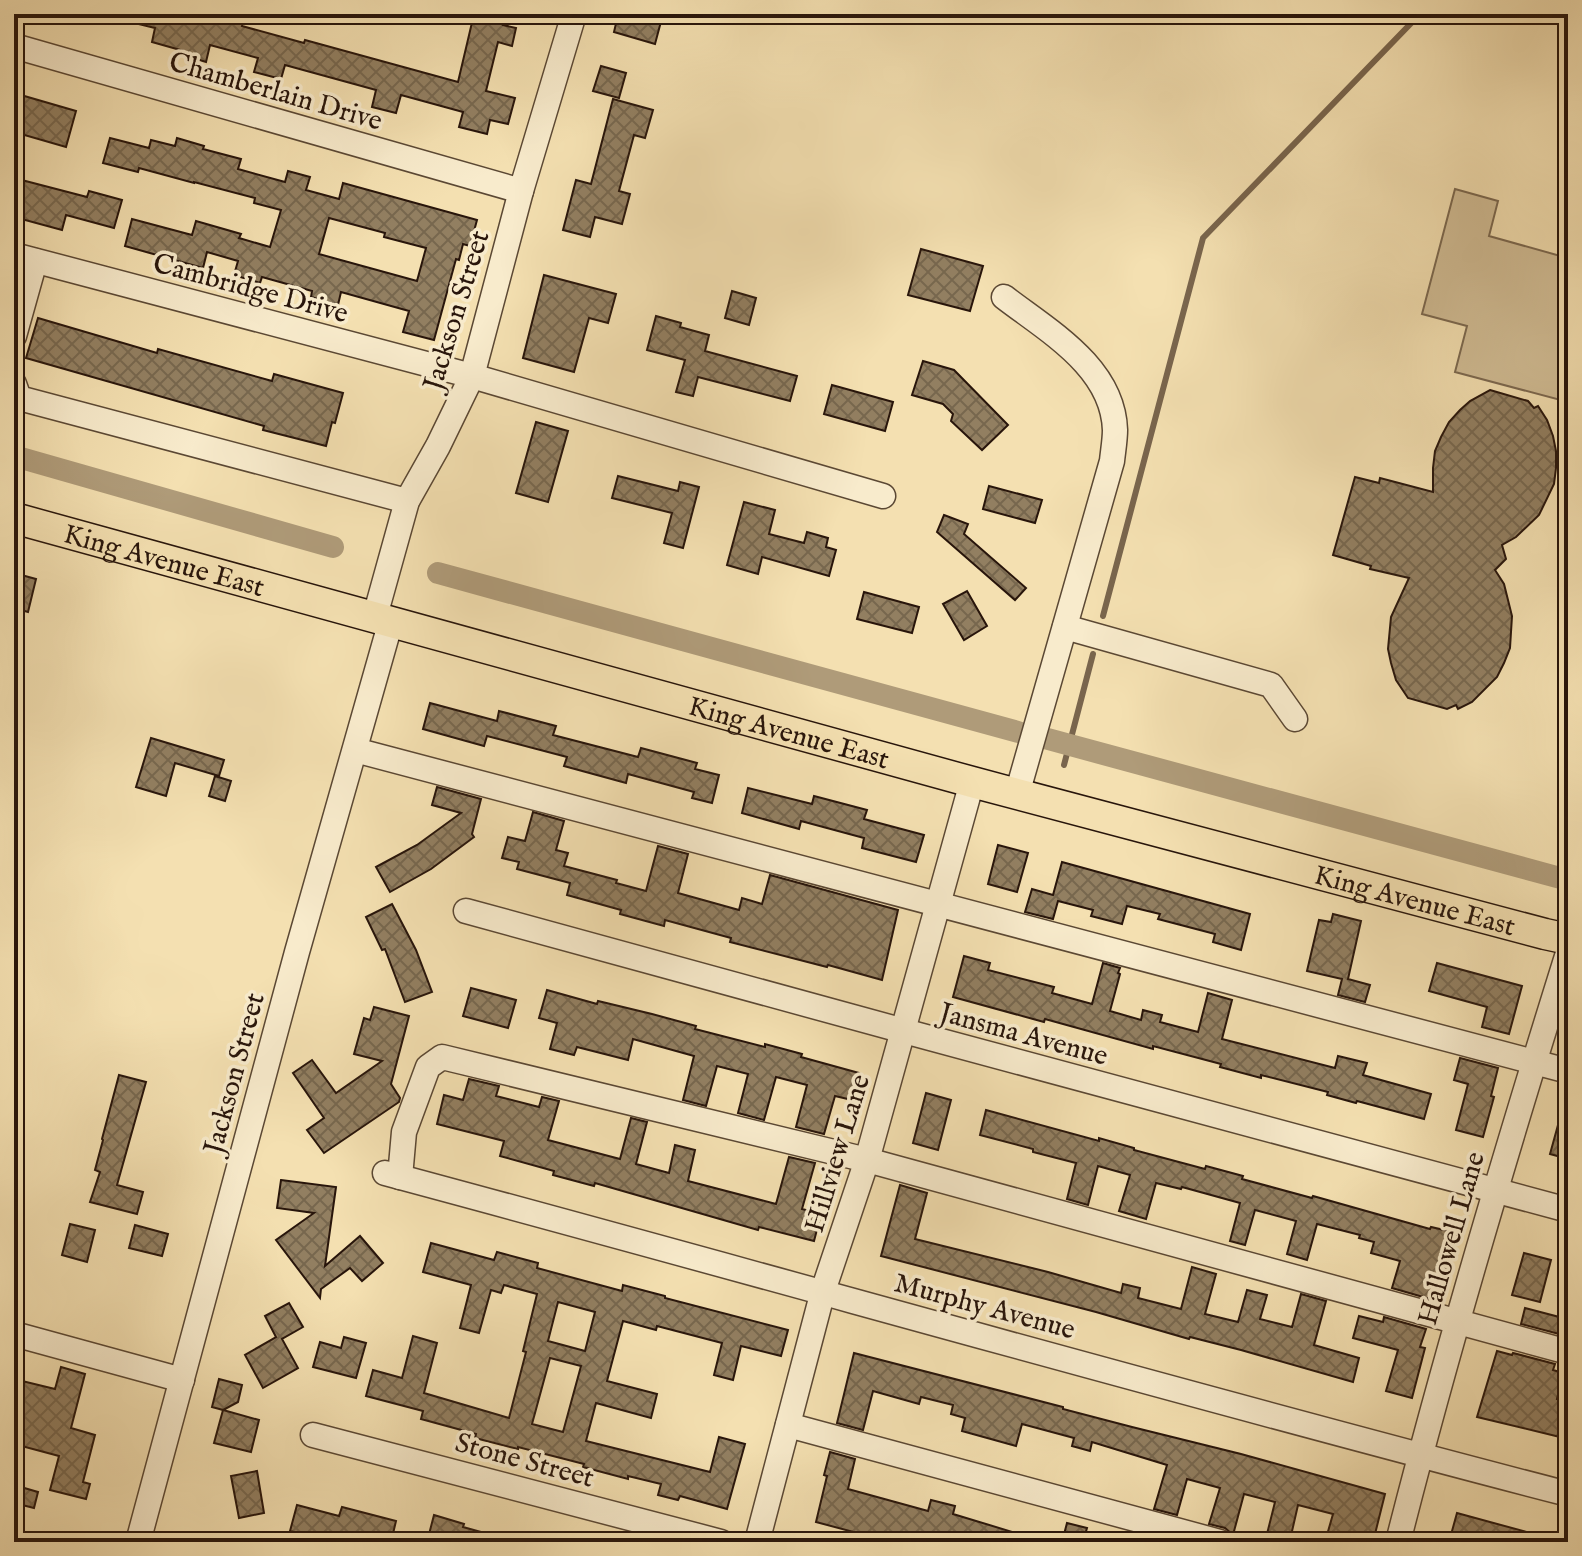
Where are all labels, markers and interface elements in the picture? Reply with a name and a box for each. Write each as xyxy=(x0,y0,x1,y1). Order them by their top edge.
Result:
street label: Chamberlain Drive xyxy=(165,45,386,140)
street label: Jackson Street xyxy=(416,226,498,398)
street label: Cambridge Drive xyxy=(149,247,352,332)
street label: King Avenue East xyxy=(59,518,268,606)
street label: King Avenue East xyxy=(684,690,893,778)
street label: King Avenue East xyxy=(1310,859,1519,945)
street label: Jackson Street xyxy=(196,989,274,1161)
street label: Jansma Avenue xyxy=(932,995,1112,1075)
street label: Hillview Lane xyxy=(798,1070,879,1237)
street label: Hallowell Lane xyxy=(1411,1148,1494,1329)
street label: Murphy Avenue xyxy=(890,1266,1079,1348)
street label: Stone Street xyxy=(451,1426,598,1497)

